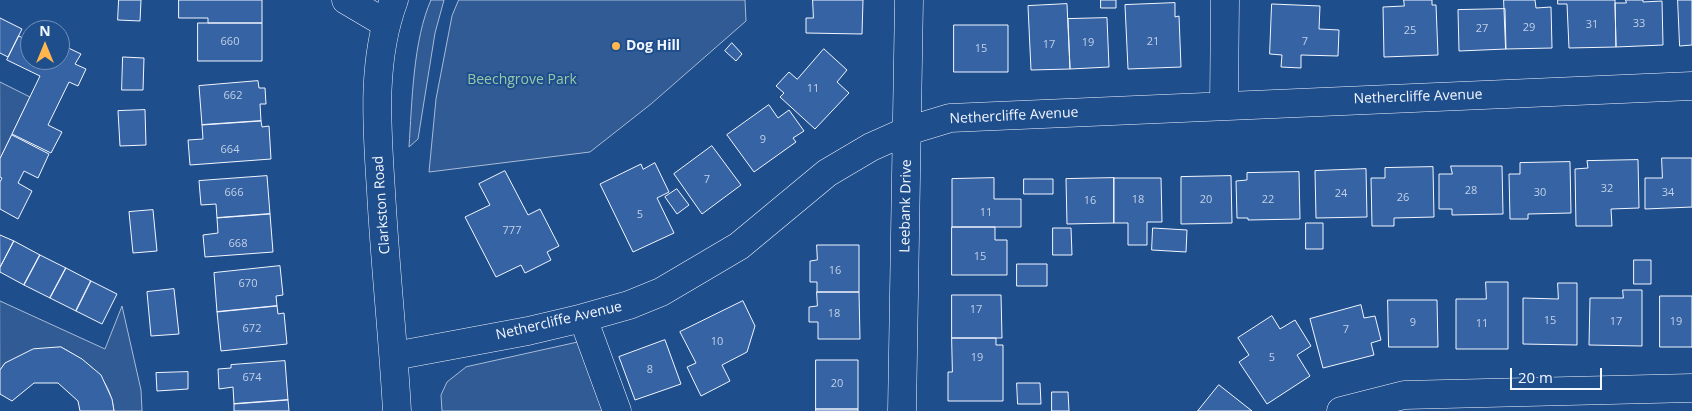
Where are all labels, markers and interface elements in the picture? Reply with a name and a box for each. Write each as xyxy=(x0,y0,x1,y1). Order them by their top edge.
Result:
house number: 33 xyxy=(1633,17,1645,31)
house number: 31 xyxy=(1586,18,1598,32)
north arrow xyxy=(20,20,70,70)
text: N xyxy=(39,21,51,40)
house number: 29 xyxy=(1523,21,1535,35)
house number: 27 xyxy=(1476,22,1488,36)
house number: 25 xyxy=(1404,24,1416,38)
house number: 660 xyxy=(221,35,239,49)
house number: 21 xyxy=(1147,35,1159,49)
house number: 7 xyxy=(1302,35,1308,49)
house number: 19 xyxy=(1082,36,1094,50)
place label: Dog Hill xyxy=(626,38,680,54)
house number: 17 xyxy=(1043,38,1055,52)
marker: Dog Hill xyxy=(610,40,622,52)
house number: 15 xyxy=(975,42,987,56)
park label: Beechgrove Park xyxy=(467,72,577,88)
house number: 11 xyxy=(807,82,819,96)
street label: Nethercliffe Avenue xyxy=(1353,86,1483,108)
house number: 662 xyxy=(224,89,242,103)
street label: Nethercliffe Avenue xyxy=(949,104,1079,128)
house number: 9 xyxy=(760,133,766,147)
house number: 664 xyxy=(221,143,239,157)
street label: Clarkston Road xyxy=(370,155,394,255)
street label: Leebank Drive xyxy=(897,159,915,253)
house number: 7 xyxy=(704,173,710,187)
house number: 32 xyxy=(1601,182,1613,196)
house number: 28 xyxy=(1465,184,1477,198)
house number: 666 xyxy=(225,186,243,200)
house number: 30 xyxy=(1534,186,1546,200)
house number: 34 xyxy=(1662,186,1674,200)
house number: 24 xyxy=(1335,187,1347,201)
house number: 26 xyxy=(1397,191,1409,205)
house number: 18 xyxy=(1132,193,1144,207)
house number: 20 xyxy=(1200,193,1212,207)
house number: 22 xyxy=(1262,193,1274,207)
house number: 16 xyxy=(1084,194,1096,208)
house number: 11 xyxy=(980,206,992,220)
house number: 5 xyxy=(637,208,643,222)
house number: 777 xyxy=(503,224,521,238)
house number: 668 xyxy=(229,237,247,251)
house number: 15 xyxy=(974,250,986,264)
house number: 16 xyxy=(829,264,841,278)
house number: 670 xyxy=(239,277,257,291)
street label: Nethercliffe Avenue xyxy=(494,298,624,344)
house number: 17 xyxy=(970,303,982,317)
house number: 18 xyxy=(828,307,840,321)
house number: 15 xyxy=(1544,314,1556,328)
house number: 17 xyxy=(1610,315,1622,329)
house number: 19 xyxy=(1670,315,1682,329)
house number: 9 xyxy=(1410,316,1416,330)
house number: 11 xyxy=(1476,317,1488,331)
house number: 672 xyxy=(243,322,261,336)
house number: 7 xyxy=(1343,323,1349,337)
house number: 10 xyxy=(711,335,723,349)
house number: 19 xyxy=(971,351,983,365)
house number: 5 xyxy=(1269,351,1275,365)
scale bar xyxy=(1512,358,1604,390)
house number: 8 xyxy=(647,363,653,377)
text: 20 m xyxy=(1518,367,1553,387)
house number: 674 xyxy=(243,371,261,385)
house number: 20 xyxy=(831,377,843,391)

